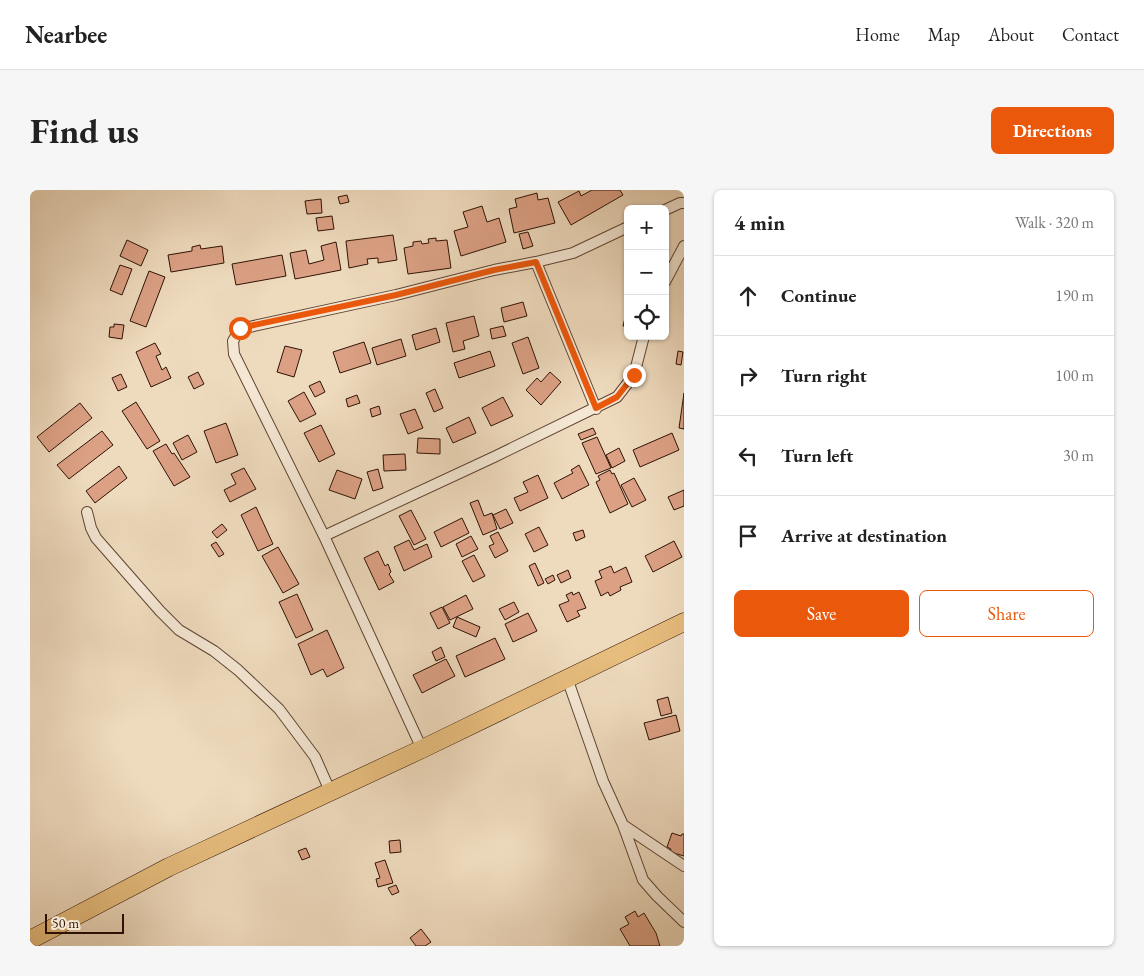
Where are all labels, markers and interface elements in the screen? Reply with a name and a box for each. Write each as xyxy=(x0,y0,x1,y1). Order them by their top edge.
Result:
text: Nearbee xyxy=(25,19,107,50)
text: Home xyxy=(855,23,900,46)
text: Map xyxy=(928,23,960,46)
text: About xyxy=(988,23,1034,46)
text: Contact xyxy=(1062,23,1119,46)
button: Directions xyxy=(991,107,1114,154)
text: Find us xyxy=(30,108,139,153)
map controls xyxy=(624,205,669,340)
button: + xyxy=(624,205,669,250)
text: 4 min xyxy=(734,209,785,236)
text: Walk · 320 m xyxy=(1015,212,1094,233)
button: − xyxy=(624,250,669,295)
icon: ahead xyxy=(734,282,762,310)
text: Continue xyxy=(781,283,856,308)
text: 190 m xyxy=(1055,285,1094,306)
button: locate xyxy=(624,295,669,340)
route start xyxy=(229,317,252,340)
icon: right xyxy=(734,362,762,390)
text: Turn right xyxy=(781,363,867,388)
route end xyxy=(623,364,646,387)
text: 100 m xyxy=(1055,365,1094,386)
icon: left xyxy=(734,442,762,470)
text: Turn left xyxy=(781,443,853,468)
text: 30 m xyxy=(1063,445,1094,466)
icon: arrive xyxy=(734,522,762,550)
text: Arrive at destination xyxy=(781,523,947,548)
button: Save xyxy=(734,590,909,637)
button: Share xyxy=(919,590,1094,637)
scale bar xyxy=(45,911,124,934)
text: 50 m xyxy=(52,914,79,932)

